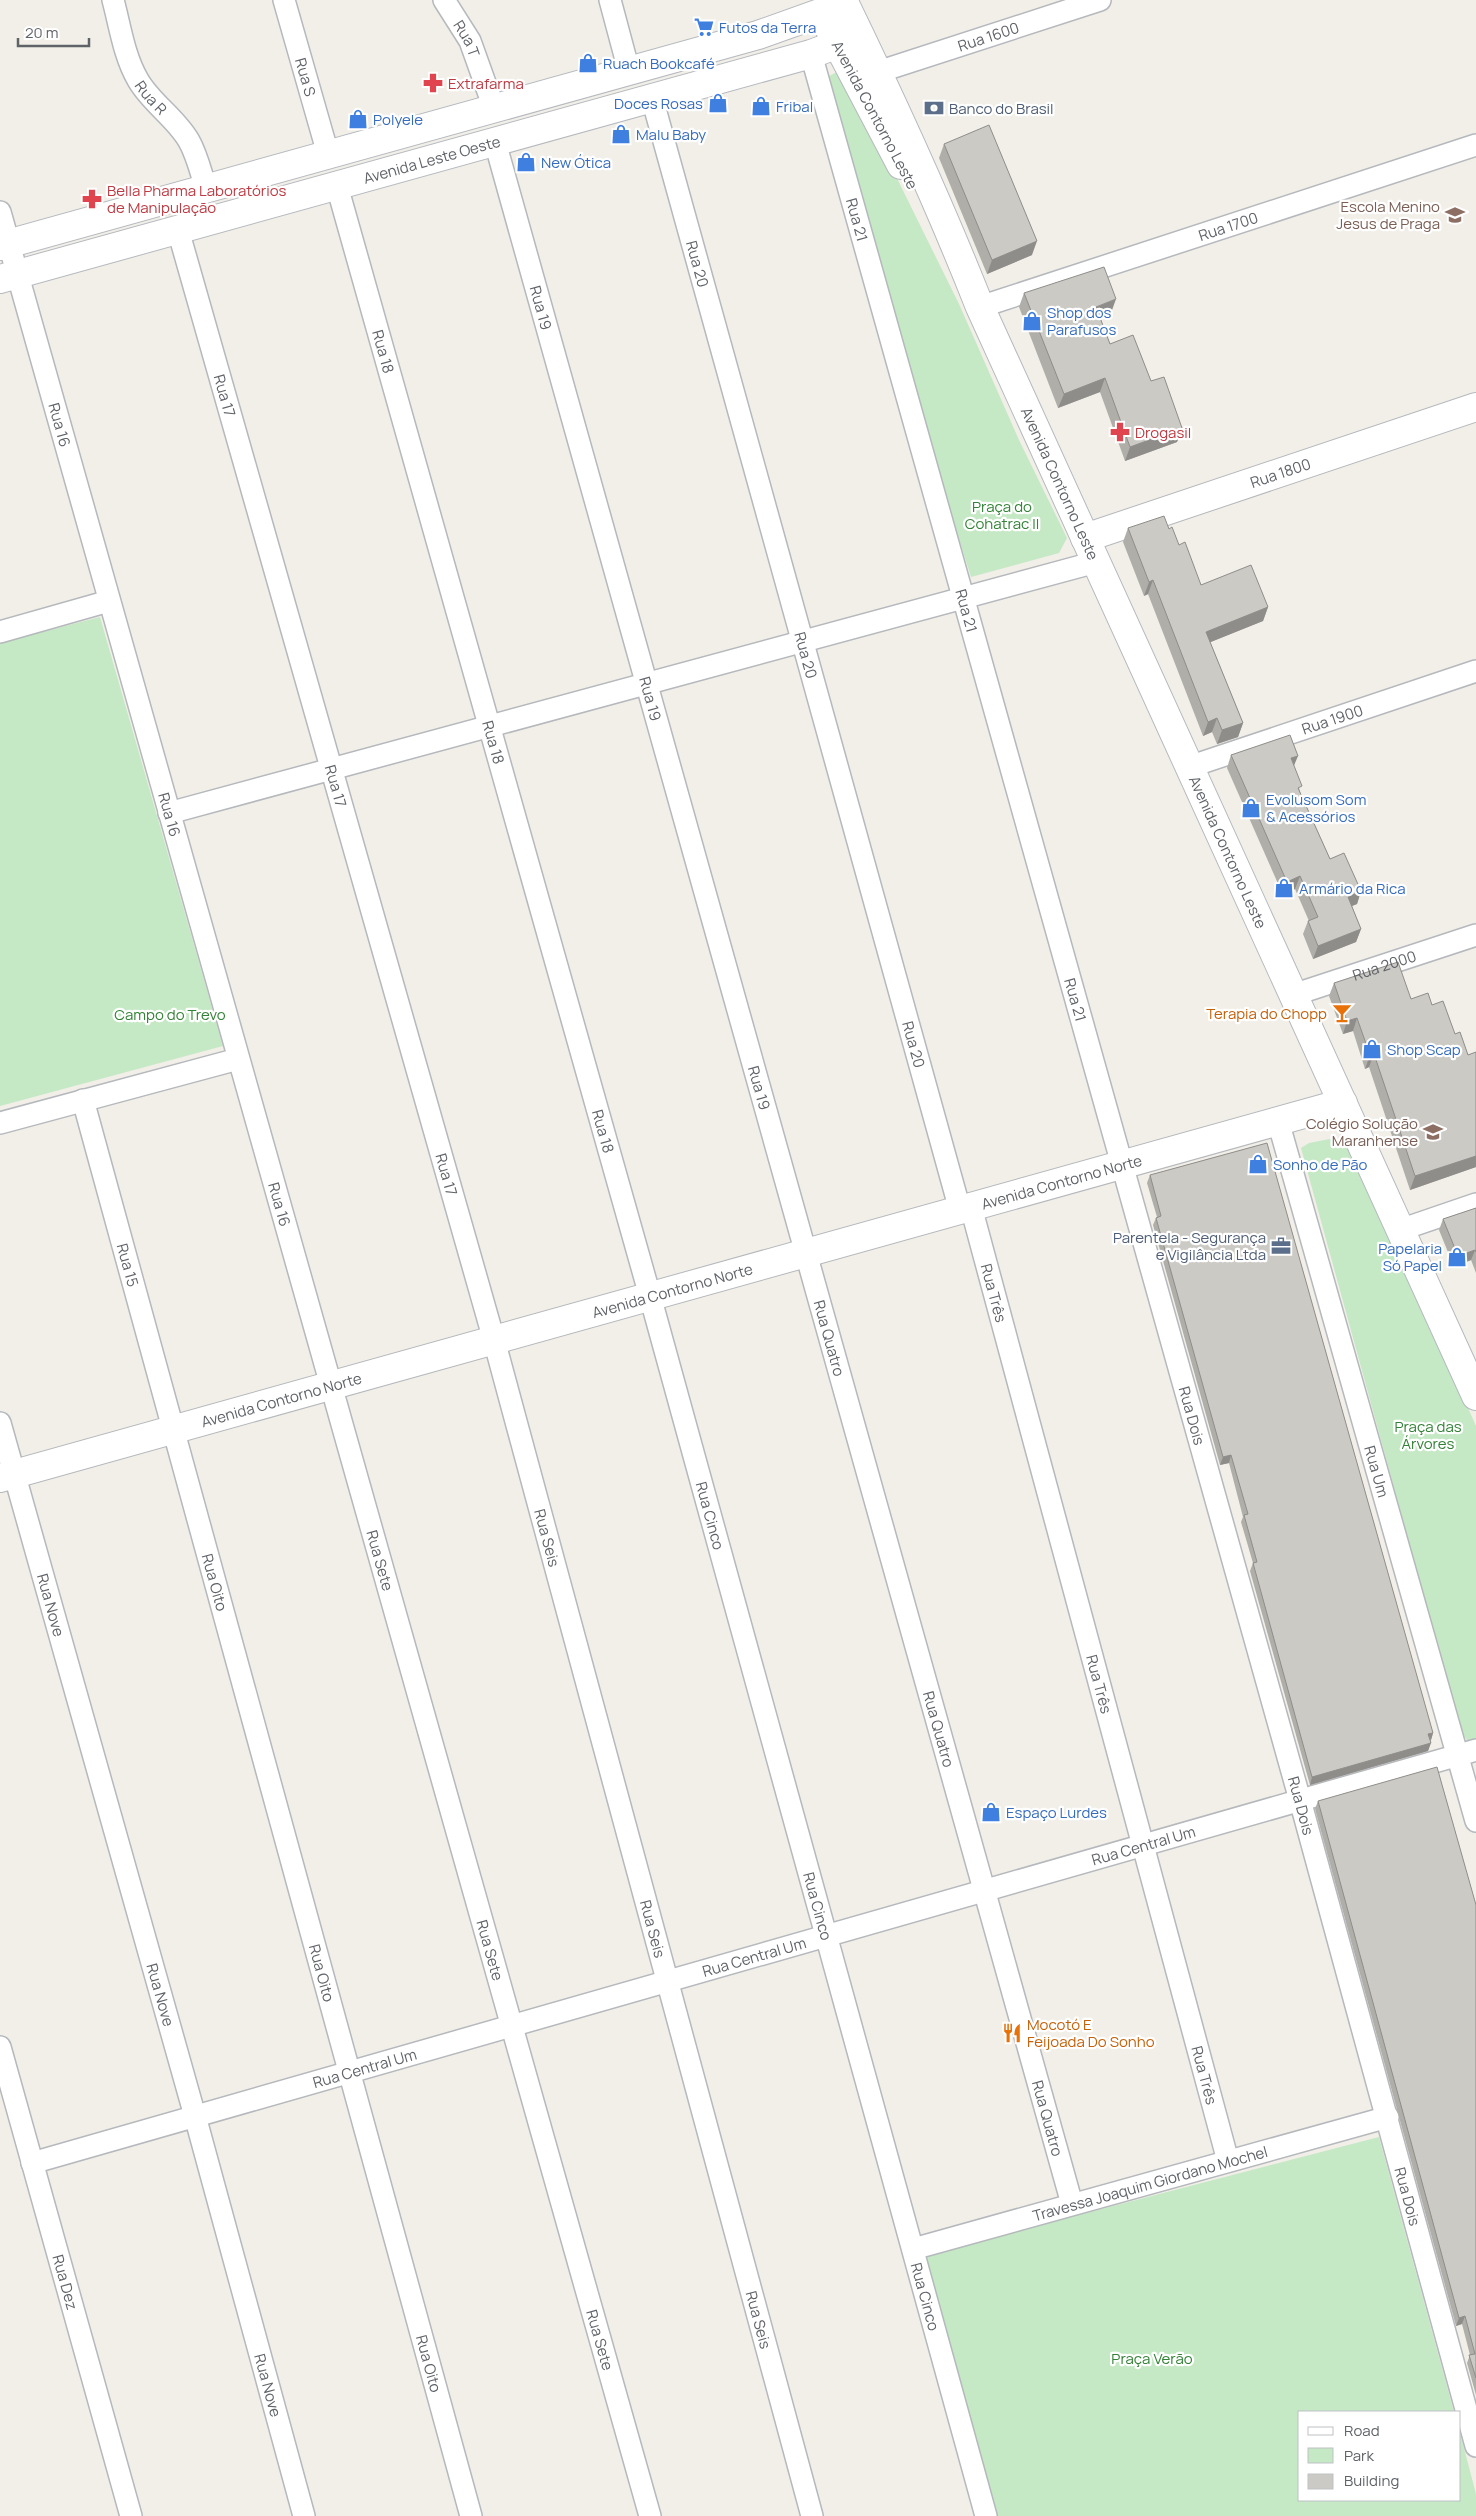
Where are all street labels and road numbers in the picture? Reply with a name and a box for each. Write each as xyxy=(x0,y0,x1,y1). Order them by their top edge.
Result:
street label: Rua T xyxy=(449,16,485,59)
street label: Rua 1600 xyxy=(955,16,1022,56)
street label: Avenida Contorno Leste xyxy=(827,37,923,193)
street label: Rua S xyxy=(291,55,321,99)
street label: Rua R xyxy=(130,76,172,119)
street label: Avenida Leste Oeste xyxy=(361,130,503,188)
street label: Rua 21 xyxy=(841,196,873,244)
street label: Rua 1700 xyxy=(1196,206,1261,245)
street label: Rua 20 xyxy=(681,238,714,289)
street label: Rua 19 xyxy=(525,283,558,332)
street label: Rua 18 xyxy=(368,327,400,376)
street label: Rua 17 xyxy=(209,372,241,419)
street label: Rua 16 xyxy=(44,400,76,449)
street label: Avenida Contorno Leste xyxy=(1016,404,1104,563)
street label: Rua 1800 xyxy=(1247,453,1313,492)
street label: Rua 21 xyxy=(951,586,983,635)
street label: Rua 20 xyxy=(790,629,823,681)
street label: Rua 19 xyxy=(635,674,667,723)
street label: Rua 1900 xyxy=(1299,699,1366,739)
street label: Rua 18 xyxy=(478,718,510,766)
street label: Rua 17 xyxy=(320,762,352,810)
street label: Avenida Contorno Leste xyxy=(1184,772,1272,932)
street label: Rua 16 xyxy=(154,790,186,839)
street label: Rua 2000 xyxy=(1350,945,1419,985)
street label: Rua 21 xyxy=(1060,976,1092,1024)
street label: Rua 20 xyxy=(898,1019,931,1070)
street label: Rua 19 xyxy=(743,1063,776,1112)
street label: Rua 18 xyxy=(587,1107,620,1155)
street label: Avenida Contorno Norte xyxy=(979,1149,1144,1214)
street label: Rua 17 xyxy=(431,1151,463,1198)
street label: Rua 16 xyxy=(264,1180,296,1229)
street label: Rua 15 xyxy=(112,1241,144,1289)
street label: Avenida Contorno Norte xyxy=(590,1258,755,1323)
street label: Rua Três xyxy=(976,1261,1012,1325)
street label: Rua Quatro xyxy=(809,1298,850,1379)
street label: Avenida Contorno Norte xyxy=(199,1367,364,1432)
street label: Rua Dois xyxy=(1174,1384,1211,1447)
street label: Rua Um xyxy=(1360,1443,1394,1500)
street label: Rua Cinco xyxy=(691,1479,730,1552)
street label: Rua Seis xyxy=(530,1506,565,1569)
street label: Rua Sete xyxy=(362,1528,399,1593)
street label: Rua Oito xyxy=(197,1551,233,1613)
street label: Rua Nove xyxy=(32,1571,70,1639)
street label: Rua Três xyxy=(1082,1652,1117,1716)
street label: Rua Quatro xyxy=(918,1689,960,1770)
street label: Rua Dois xyxy=(1283,1774,1320,1837)
street label: Rua Central Um xyxy=(1089,1820,1198,1870)
street label: Rua Cinco xyxy=(799,1870,837,1943)
street label: Rua Seis xyxy=(635,1897,671,1960)
street label: Rua Sete xyxy=(472,1917,509,1983)
street label: Rua Central Um xyxy=(700,1932,808,1981)
street label: Rua Oito xyxy=(304,1942,340,2004)
street label: Rua Nove xyxy=(142,1961,180,2029)
street label: Rua Central Um xyxy=(310,2043,419,2093)
street label: Rua Três xyxy=(1187,2043,1223,2107)
street label: Rua Quatro xyxy=(1027,2078,1069,2159)
street label: Travessa Joaquim Giordano Mochel xyxy=(1030,2140,1270,2226)
street label: Rua Dois xyxy=(1390,2165,1426,2228)
street label: Rua Dez xyxy=(48,2252,83,2312)
street label: Rua Cinco xyxy=(906,2260,945,2333)
street label: Rua Seis xyxy=(741,2288,777,2351)
street label: Rua Sete xyxy=(582,2307,619,2373)
street label: Rua Oito xyxy=(411,2332,447,2395)
street label: Rua Nove xyxy=(250,2351,287,2419)

